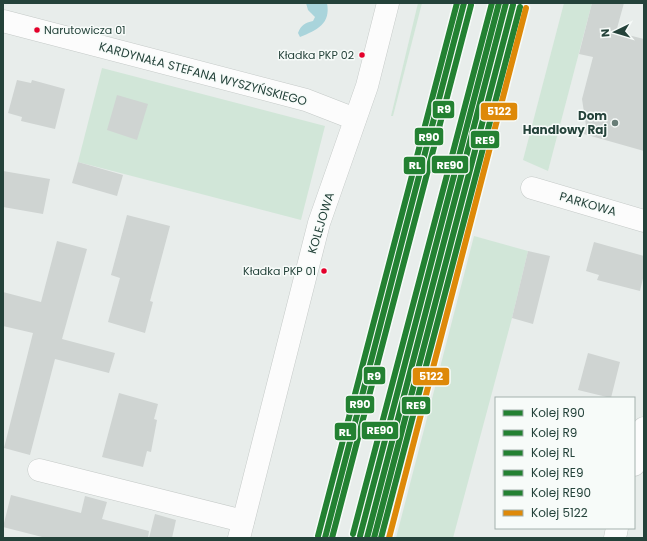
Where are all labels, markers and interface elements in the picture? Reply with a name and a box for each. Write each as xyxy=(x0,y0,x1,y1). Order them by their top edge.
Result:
north arrow xyxy=(595,12,635,52)
place label: Narutowicza 01 xyxy=(44,22,126,38)
marker: Narutowicza 01 xyxy=(32,25,42,35)
text: N xyxy=(597,28,613,38)
street label: KARDYNAŁA STEFANA WYSZYŃSKIEGO xyxy=(97,38,309,109)
place label: Kładka PKP 02 xyxy=(278,47,354,63)
marker: Kładka PKP 02 xyxy=(357,50,367,60)
line badge: R9 xyxy=(432,100,455,119)
text: R9 xyxy=(437,101,451,117)
line badge: 5122 xyxy=(480,102,518,121)
text: 5122 xyxy=(487,103,511,119)
place label: Dom Handlowy Raj xyxy=(523,107,607,138)
marker: Dom Handlowy Raj xyxy=(610,118,620,128)
line badge: R90 xyxy=(414,127,444,146)
text: R90 xyxy=(418,129,440,145)
line badge: RE9 xyxy=(470,130,500,149)
text: RE9 xyxy=(475,132,495,148)
line badge: RE90 xyxy=(431,155,469,174)
line badge: RL xyxy=(403,156,426,175)
text: RL xyxy=(409,157,422,173)
text: RE90 xyxy=(436,157,464,173)
street label: PARKOWA xyxy=(558,187,619,220)
street label: KOLEJOWA xyxy=(303,190,338,256)
place label: Kładka PKP 01 xyxy=(243,263,316,279)
marker: Kładka PKP 01 xyxy=(319,266,329,276)
line badge: R9 xyxy=(363,366,386,385)
line badge: 5122 xyxy=(412,367,450,386)
text: R9 xyxy=(367,368,381,384)
text: 5122 xyxy=(419,368,443,384)
line badge: R90 xyxy=(345,395,375,414)
text: R90 xyxy=(349,396,371,412)
line badge: RE9 xyxy=(401,396,431,415)
text: RE9 xyxy=(406,397,426,413)
legend xyxy=(495,397,635,529)
text: Kolej R90 xyxy=(531,404,585,421)
line badge: RE90 xyxy=(361,421,399,440)
line badge: RL xyxy=(334,422,357,441)
text: RE90 xyxy=(366,422,394,438)
text: RL xyxy=(339,424,352,440)
text: Kolej R9 xyxy=(531,424,577,441)
text: Kolej RL xyxy=(531,444,575,461)
text: Kolej RE9 xyxy=(531,464,583,481)
text: Kolej RE90 xyxy=(531,484,591,501)
text: Kolej 5122 xyxy=(531,504,588,521)

